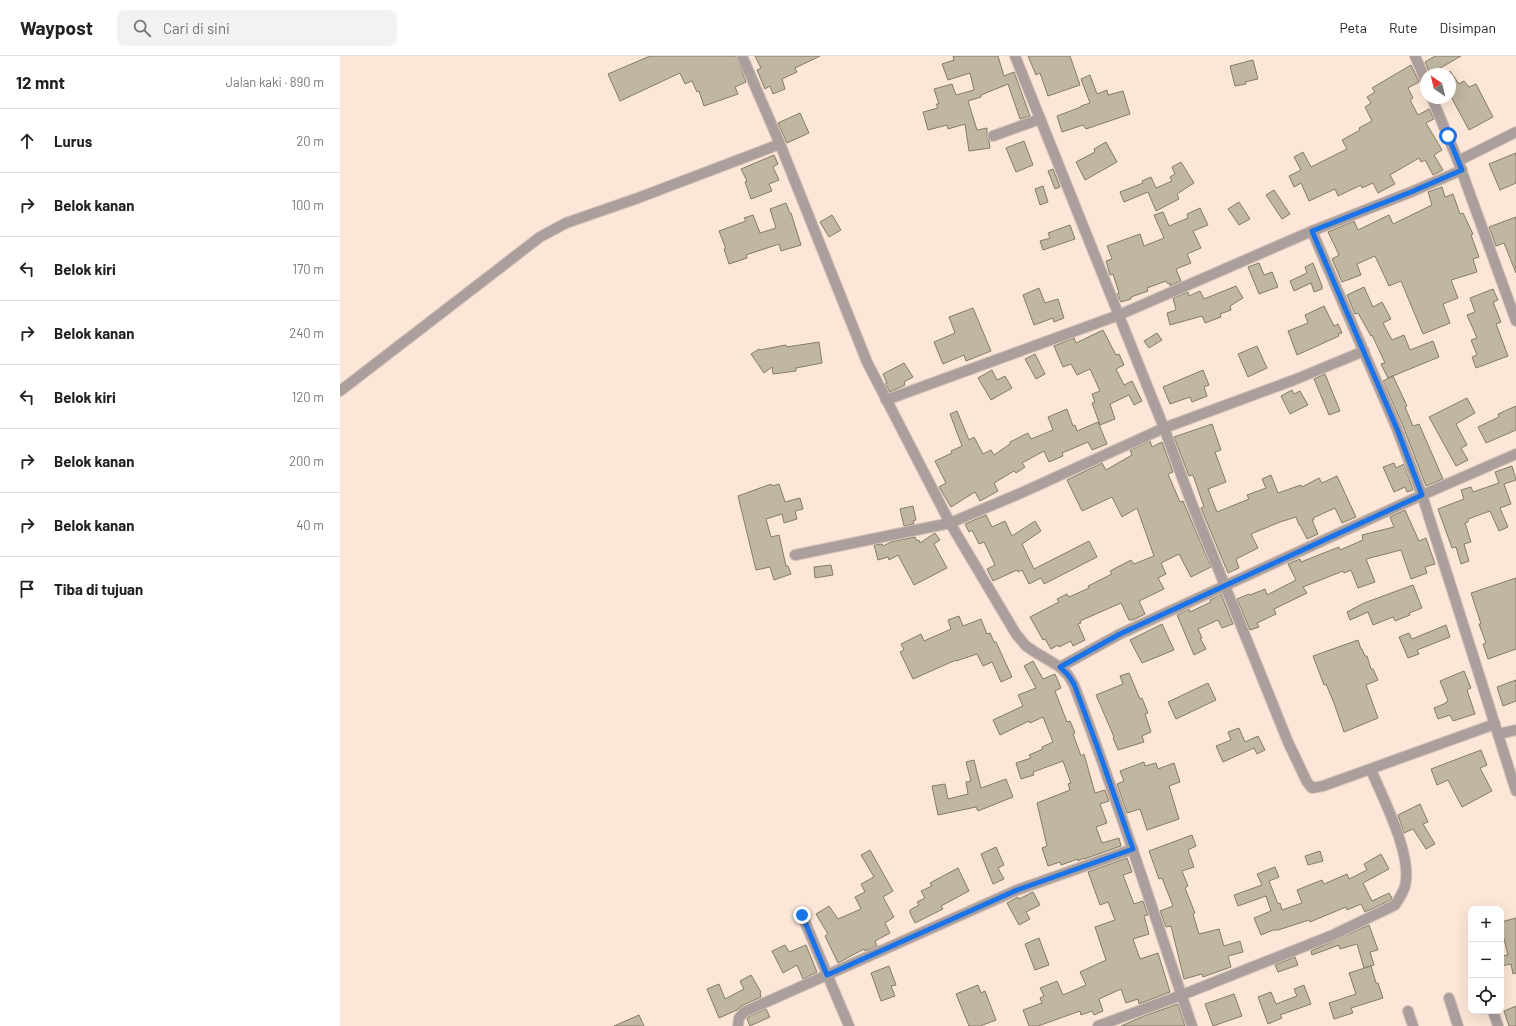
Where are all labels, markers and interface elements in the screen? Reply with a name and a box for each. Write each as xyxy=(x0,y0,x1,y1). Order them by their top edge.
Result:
search box xyxy=(117,10,397,46)
text: Waypost xyxy=(20,16,93,39)
icon: search xyxy=(131,17,153,39)
text: Cari di sini xyxy=(163,19,230,37)
text: Peta xyxy=(1339,19,1367,36)
text: Rute xyxy=(1389,19,1417,36)
text: Disimpan xyxy=(1439,19,1496,36)
north arrow xyxy=(1420,68,1456,104)
text: 12 mnt xyxy=(16,72,65,92)
text: Jalan kaki · 890 m xyxy=(226,74,324,90)
route start xyxy=(1439,127,1457,145)
icon: ahead xyxy=(16,130,38,152)
text: Lurus xyxy=(54,132,92,150)
text: 20 m xyxy=(296,133,324,149)
icon: right xyxy=(16,194,38,216)
text: Belok kanan xyxy=(54,196,134,214)
text: 100 m xyxy=(291,197,324,213)
icon: left xyxy=(16,258,38,280)
text: Belok kiri xyxy=(54,260,116,278)
text: 170 m xyxy=(293,261,324,277)
icon: right xyxy=(16,322,38,344)
text: Belok kanan xyxy=(54,324,134,342)
text: 240 m xyxy=(289,325,324,341)
icon: left xyxy=(16,386,38,408)
text: Belok kiri xyxy=(54,388,116,406)
text: 120 m xyxy=(292,389,324,405)
icon: right xyxy=(16,450,38,472)
text: Belok kanan xyxy=(54,452,134,470)
text: 200 m xyxy=(289,453,324,469)
icon: right xyxy=(16,514,38,536)
text: Belok kanan xyxy=(54,516,134,534)
text: 40 m xyxy=(296,517,324,533)
icon: arrive xyxy=(16,578,38,600)
text: Tiba di tujuan xyxy=(54,580,143,598)
route end xyxy=(793,906,811,924)
map controls xyxy=(1468,906,1504,1014)
button: + xyxy=(1468,906,1504,942)
button: − xyxy=(1468,942,1504,978)
button: locate xyxy=(1468,978,1504,1014)

